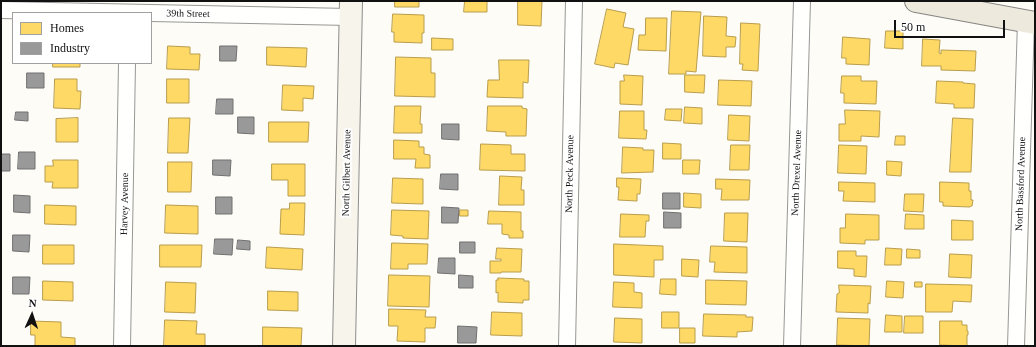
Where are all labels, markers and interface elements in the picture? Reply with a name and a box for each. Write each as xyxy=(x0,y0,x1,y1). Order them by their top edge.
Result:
street label: 39th Street xyxy=(166,8,210,20)
legend xyxy=(12,12,152,64)
scale bar xyxy=(896,12,1007,38)
text: 50 m xyxy=(901,20,925,34)
text: Homes xyxy=(50,21,84,35)
text: Industry xyxy=(50,41,90,55)
street label: North Gilbert Avenue xyxy=(340,129,354,217)
street label: North Drexel Avenue xyxy=(790,130,804,216)
street label: North Peck Avenue xyxy=(563,135,577,213)
street label: North Bassford Avenue xyxy=(1013,137,1029,231)
street label: Harvey Avenue xyxy=(118,173,132,235)
north arrow xyxy=(12,295,52,335)
text: N xyxy=(28,297,37,309)

